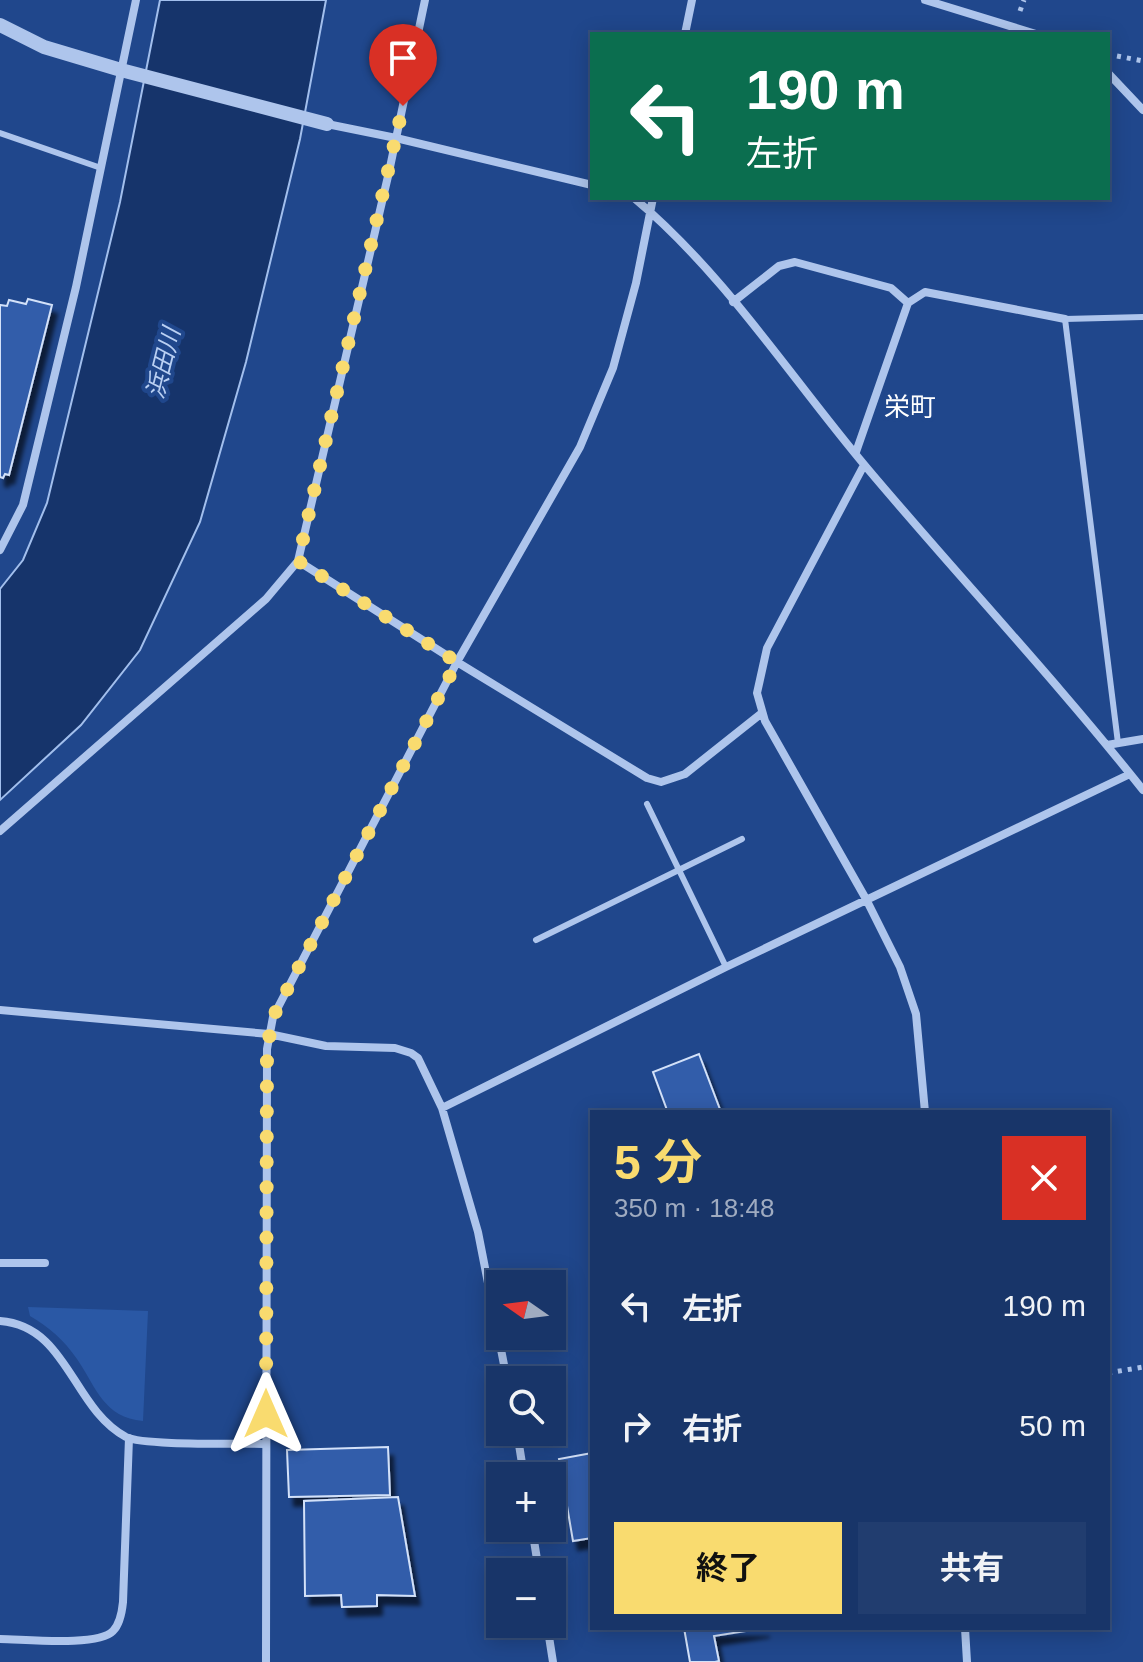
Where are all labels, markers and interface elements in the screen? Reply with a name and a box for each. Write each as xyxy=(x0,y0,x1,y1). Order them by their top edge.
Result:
pin xyxy=(369,24,437,106)
icon: arrive xyxy=(381,36,425,80)
text: 190 m xyxy=(746,58,905,121)
icon: left xyxy=(614,64,718,168)
text: 左折 xyxy=(746,133,818,174)
water label: 浜田川 xyxy=(141,322,186,401)
district label: 栄町 xyxy=(884,392,936,422)
text: 5 分 xyxy=(614,1136,702,1189)
button: close xyxy=(1002,1136,1086,1220)
text: 350 m · 18:48 xyxy=(614,1193,774,1223)
north arrow xyxy=(486,1270,566,1350)
map controls xyxy=(486,1270,566,1638)
icon: left xyxy=(614,1284,658,1328)
text: 190 m xyxy=(1003,1289,1086,1322)
text: 左折 xyxy=(682,1292,742,1325)
button: search xyxy=(486,1366,566,1446)
position arrow xyxy=(224,1372,308,1456)
icon: right xyxy=(614,1404,658,1448)
text: 50 m xyxy=(1019,1409,1086,1442)
text: 右折 xyxy=(682,1412,742,1445)
button: + xyxy=(486,1462,566,1542)
button: 終了 xyxy=(614,1522,842,1614)
button: 共有 xyxy=(858,1522,1086,1614)
button: − xyxy=(486,1558,566,1638)

